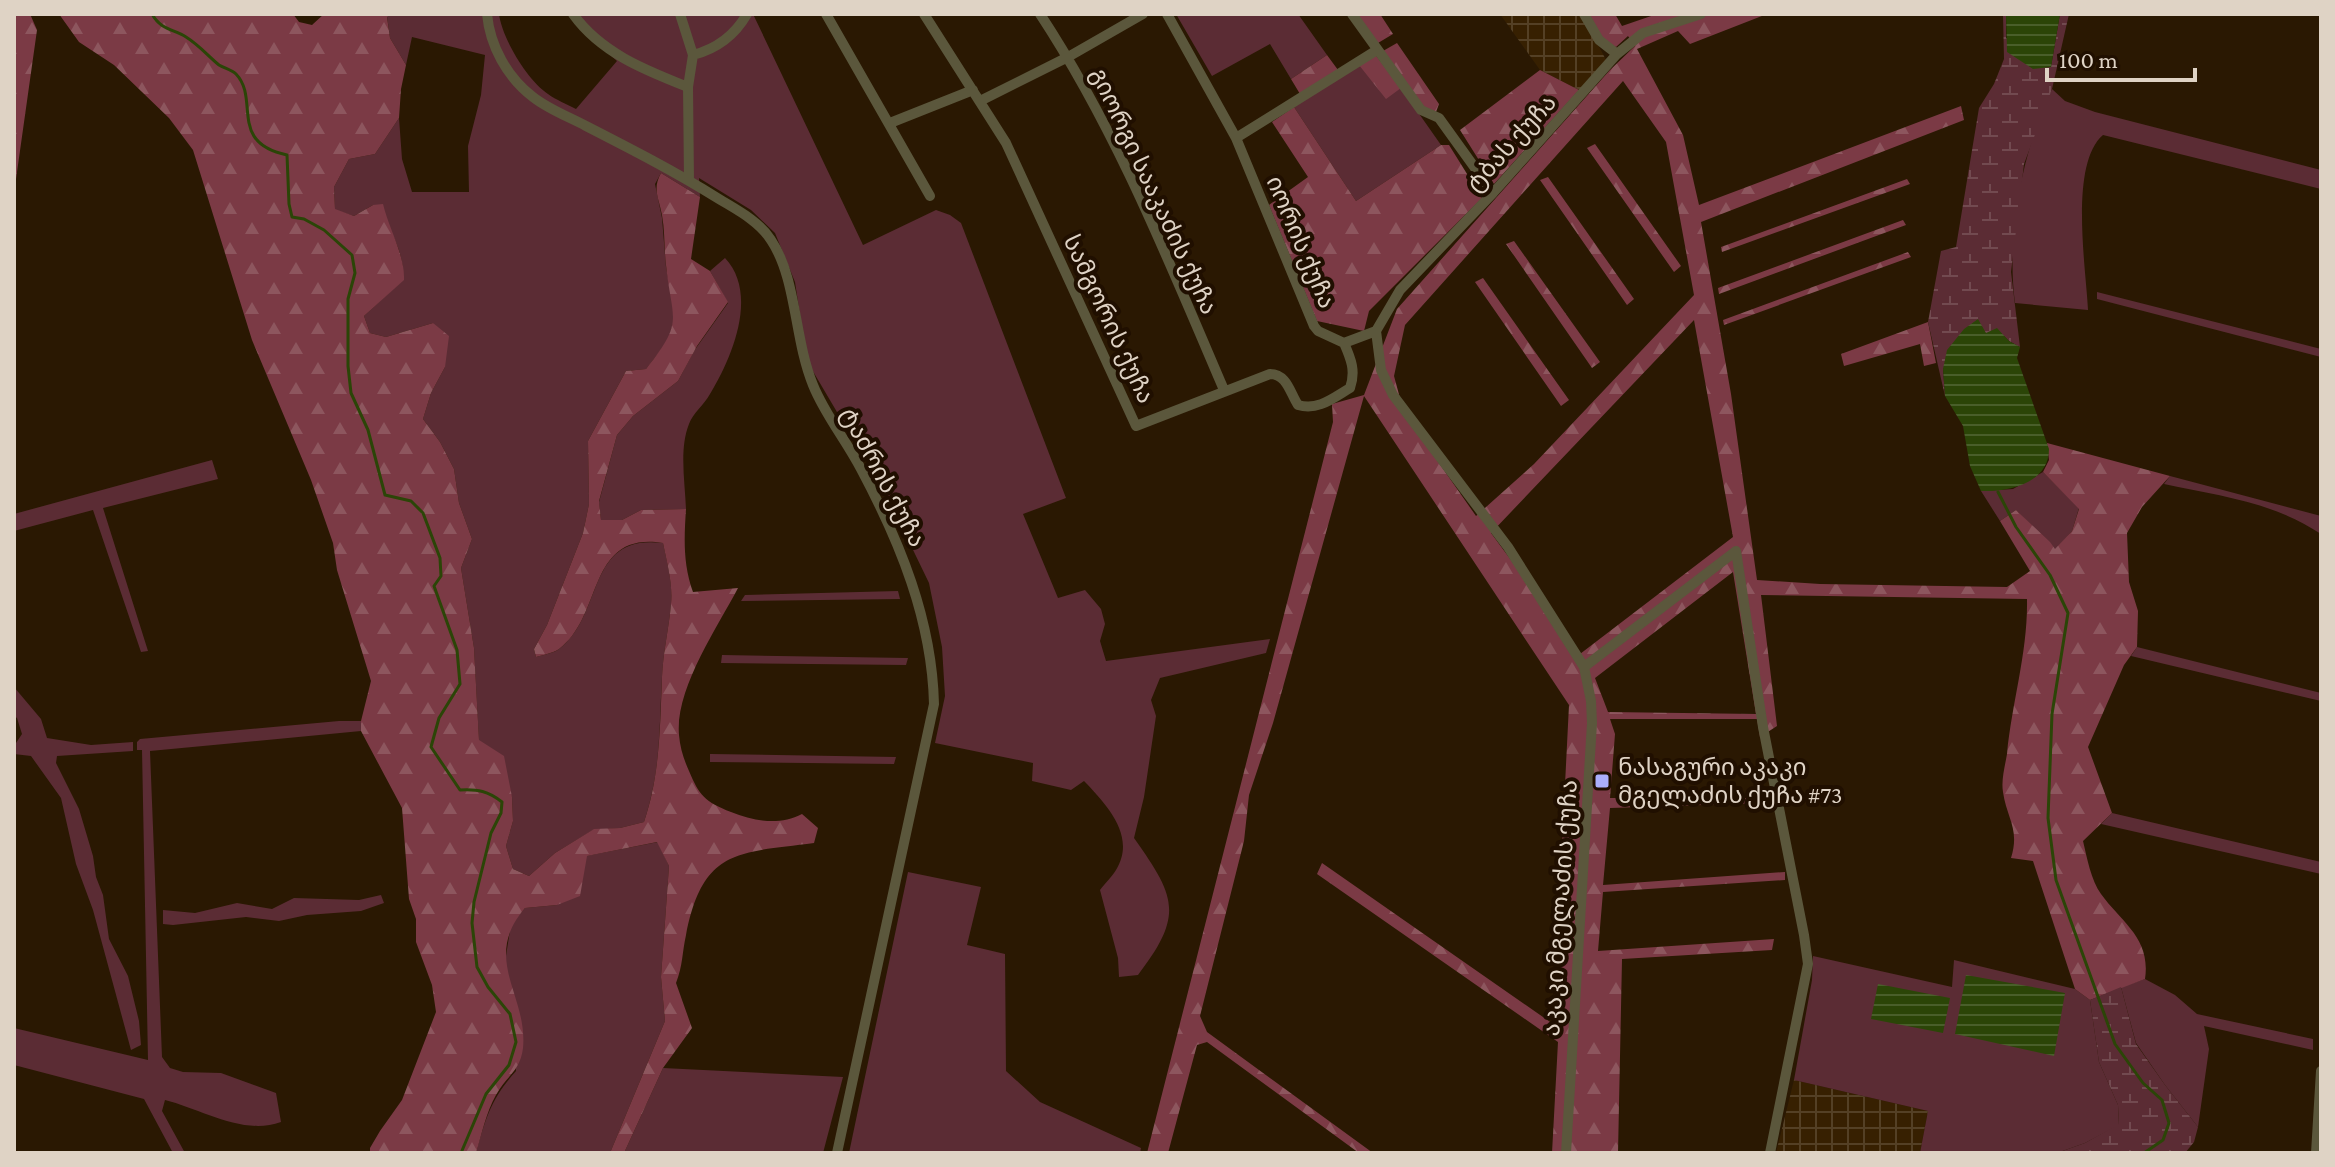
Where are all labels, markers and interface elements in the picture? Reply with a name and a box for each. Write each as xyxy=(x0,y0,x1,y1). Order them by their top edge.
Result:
scale bar xyxy=(2047,32,2195,82)
text: 100 m xyxy=(2059,46,2118,73)
street label: გიორგი სააკაძის ქუჩა xyxy=(1084,63,1224,319)
street label: ტბას ქუჩა xyxy=(1460,89,1562,197)
street label: იორის ქუჩა xyxy=(1261,172,1341,312)
street label: სამგორის ქუჩა xyxy=(1058,230,1160,408)
street label: ტაძრის ქუჩა xyxy=(834,402,932,552)
place label: ნასაგური აკაკი მგელაძის ქუჩა #73 xyxy=(1618,753,1842,809)
marker: ნასაგური აკაკი მგელაძის ქუჩა #73 xyxy=(1593,772,1611,790)
street label: აკაკი მგელაძის ქუჩა xyxy=(1537,779,1583,1037)

